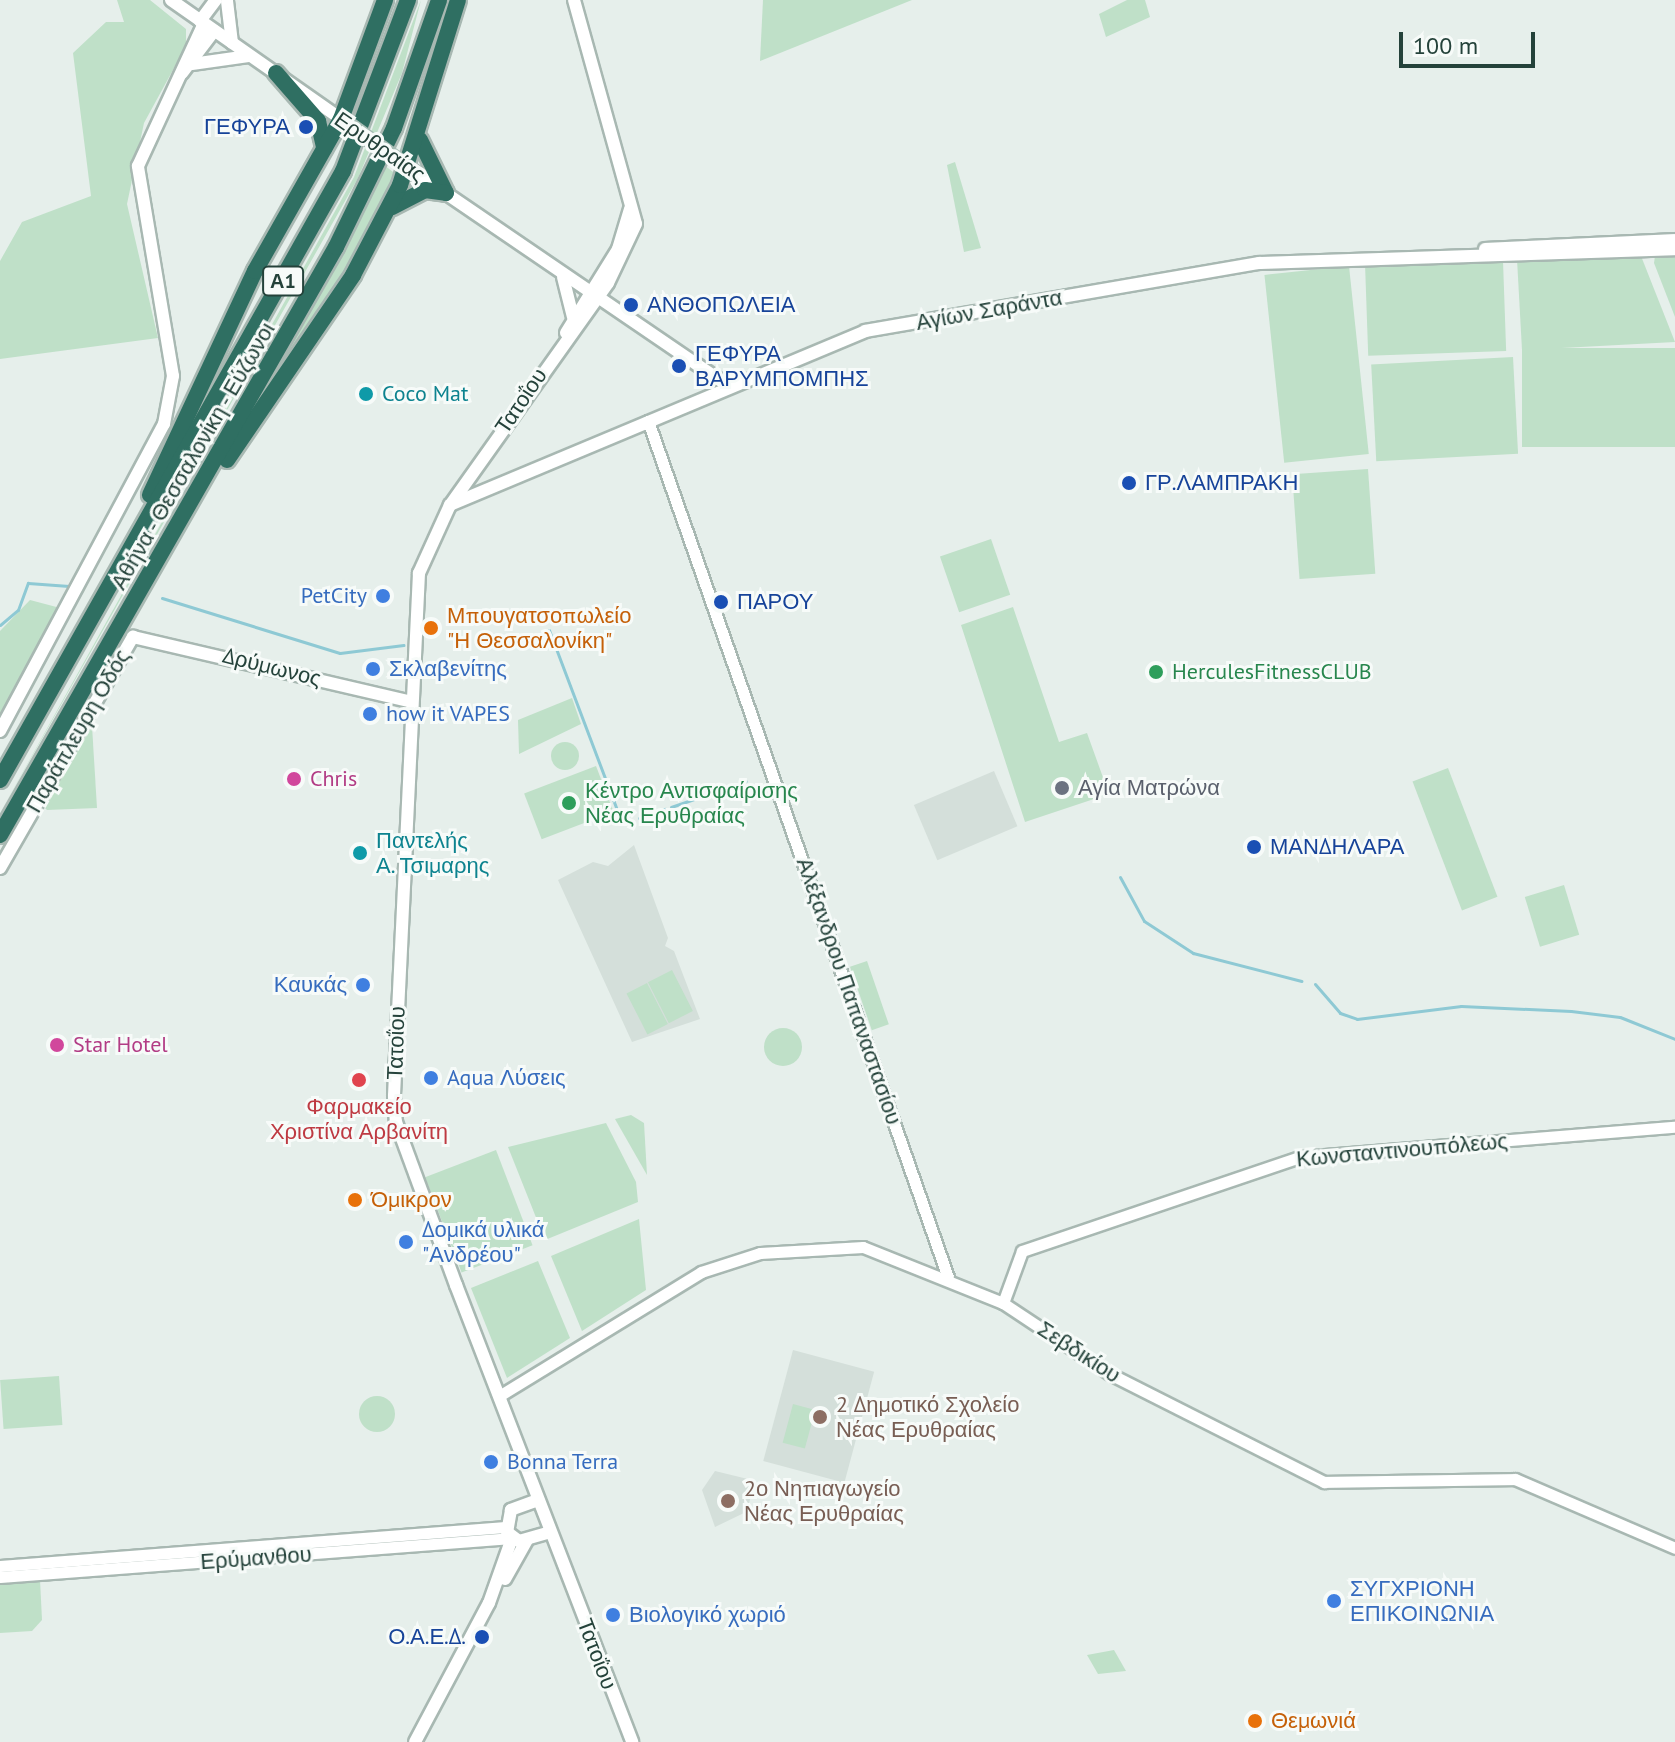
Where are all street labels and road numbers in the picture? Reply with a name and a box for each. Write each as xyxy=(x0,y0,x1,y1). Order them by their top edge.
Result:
street label: Ερυθραίας xyxy=(329,106,431,188)
road number: Α1 xyxy=(261,265,305,297)
street label: Αγίων Σαράντα xyxy=(914,284,1064,336)
street label: Αθήνα - Θεσσαλονίκη - Εύζωνοι xyxy=(104,315,282,597)
street label: Τατοΐου xyxy=(490,363,552,439)
street label: Δρύμωνος xyxy=(220,642,324,692)
street label: Παράπλευρη Οδός xyxy=(21,645,135,817)
street label: Αλέξανδρου Παπαναστασίου xyxy=(791,854,907,1128)
street label: Τατοΐου xyxy=(382,1006,410,1080)
street label: Κωνσταντινουπόλεως xyxy=(1295,1128,1509,1172)
street label: Σεβδικίου xyxy=(1033,1316,1125,1388)
street label: Ερύμανθου xyxy=(199,1541,313,1575)
street label: Τατοΐου xyxy=(572,1615,622,1693)

